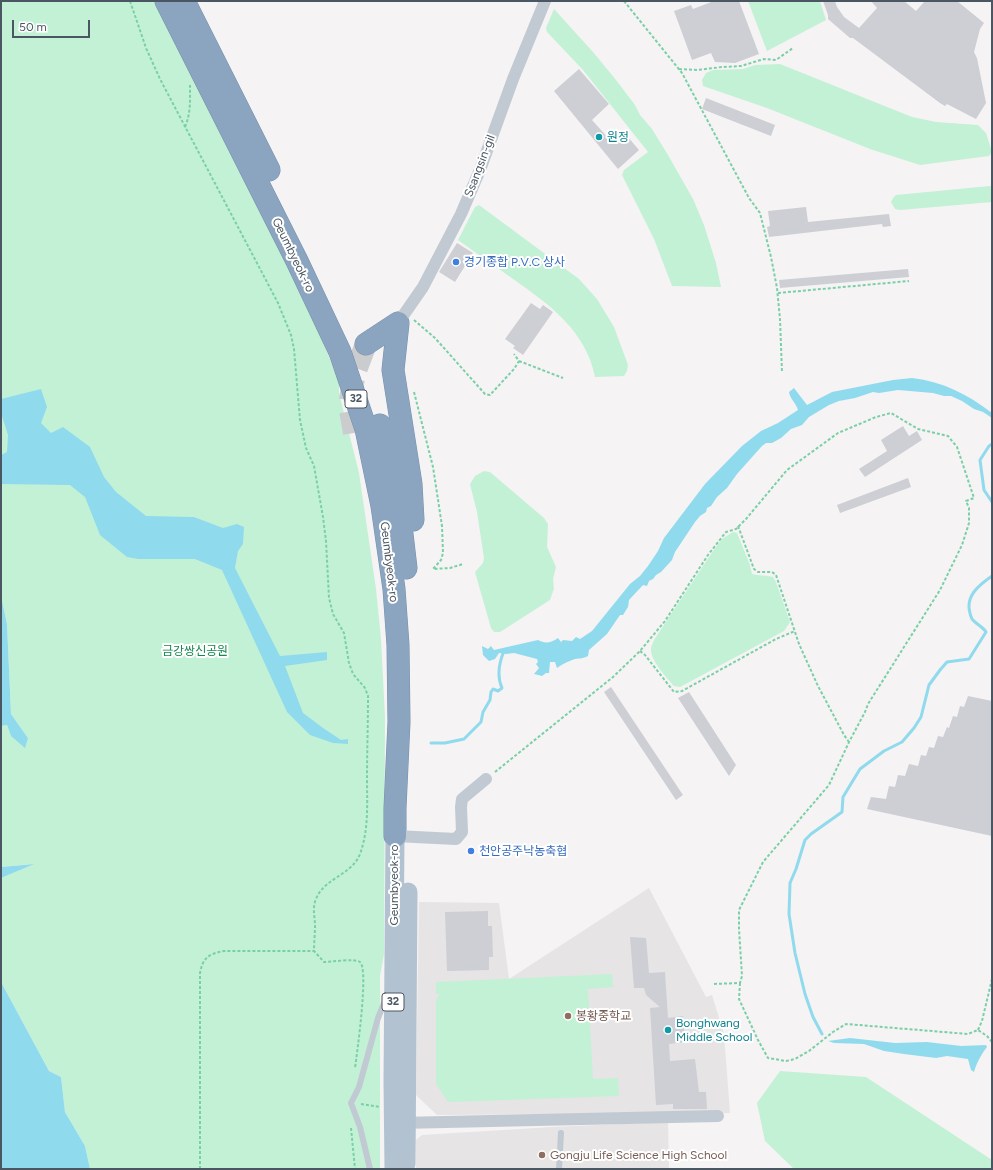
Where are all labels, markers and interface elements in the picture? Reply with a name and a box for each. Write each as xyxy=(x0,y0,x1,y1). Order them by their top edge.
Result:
scale bar xyxy=(14,12,92,38)
text: 50 m xyxy=(19,20,47,34)
place label: 원정 xyxy=(607,130,629,144)
marker: 원정 xyxy=(594,132,604,142)
street label: Ssangsin-gil xyxy=(462,133,498,199)
street label: Geumbyeok-ro xyxy=(269,215,317,295)
place label: 경기종합 P.V.C 상사 xyxy=(464,255,565,269)
marker: 경기종합 P.V.C 상사 xyxy=(451,257,461,267)
road number: 32 xyxy=(345,390,367,408)
street label: Geumbyeok-ro xyxy=(377,521,401,603)
park label: 금강쌍신공원 xyxy=(162,644,228,658)
place label: 천안공주낙농축협 xyxy=(479,844,567,858)
street label: Geumbyeok-ro xyxy=(387,845,401,925)
marker: 천안공주낙농축협 xyxy=(466,846,476,856)
road number: 32 xyxy=(382,993,404,1011)
place label: 봉황중학교 xyxy=(576,1009,631,1023)
marker: 봉황중학교 xyxy=(563,1011,573,1021)
place label: Bonghwang Middle School xyxy=(676,1016,752,1044)
marker: Bonghwang Middle School xyxy=(663,1025,673,1035)
place label: Gongju Life Science High School xyxy=(550,1148,727,1162)
marker: Gongju Life Science High School xyxy=(537,1150,547,1160)

